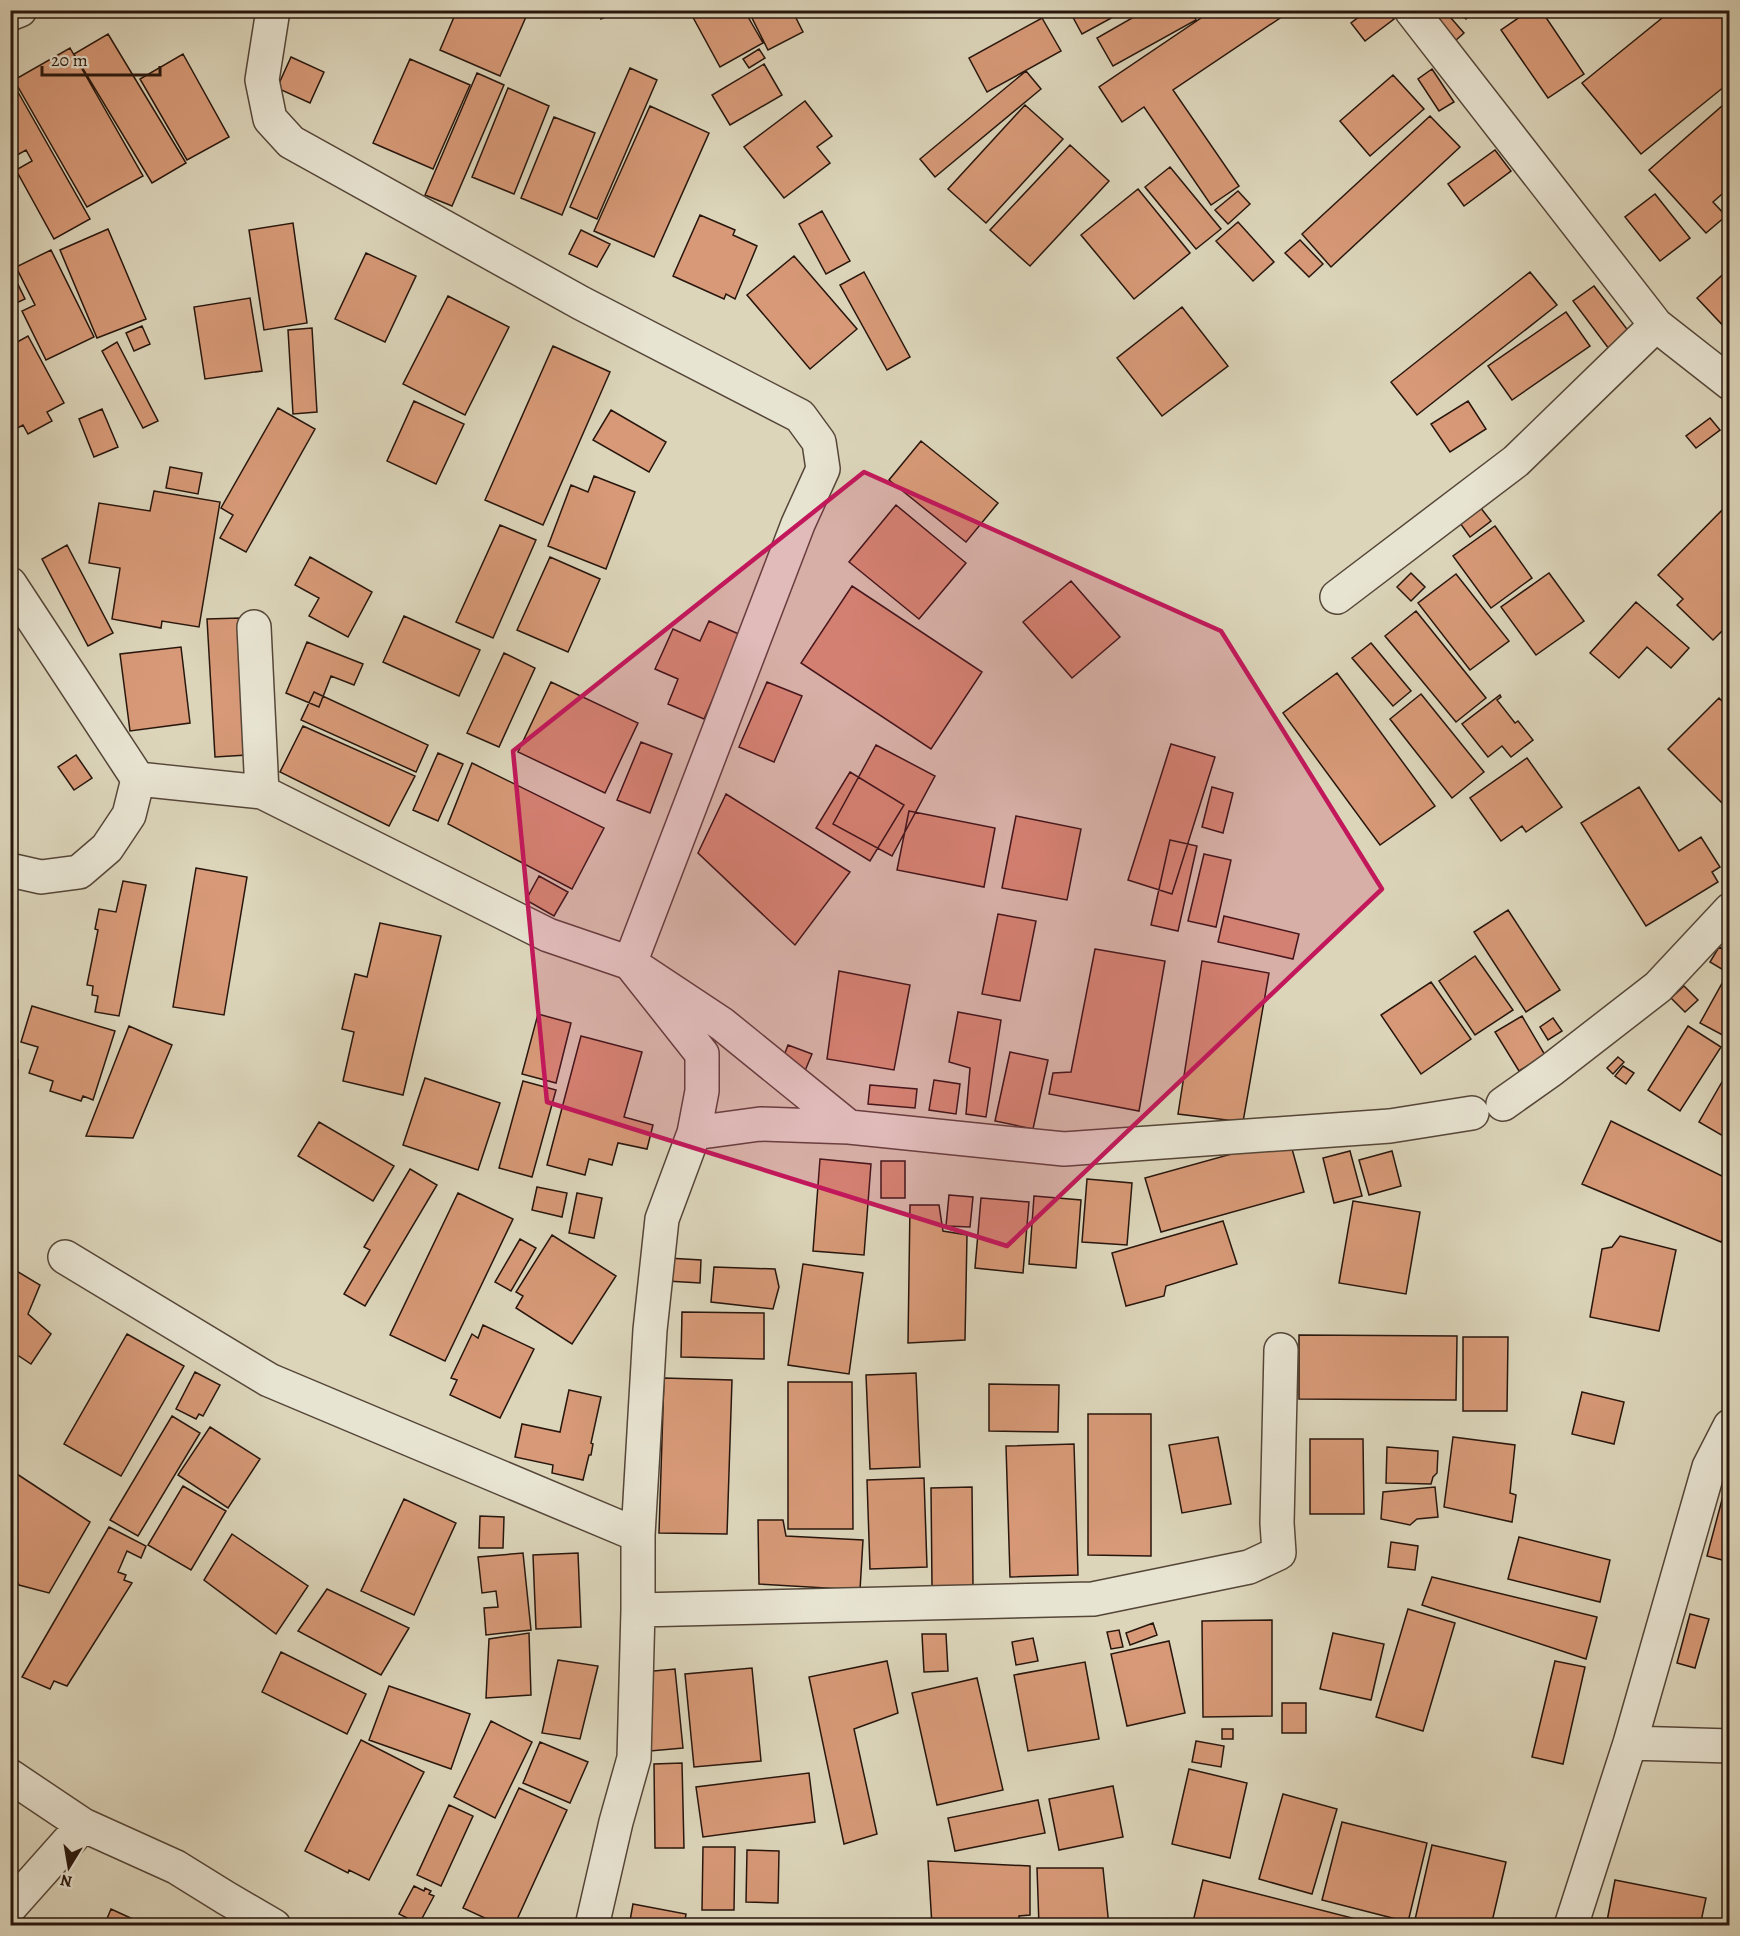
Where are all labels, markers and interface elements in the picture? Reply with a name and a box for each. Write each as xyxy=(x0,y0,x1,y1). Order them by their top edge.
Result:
scale bar xyxy=(42,39,160,77)
text: 20 m xyxy=(51,48,88,72)
north arrow xyxy=(39,1837,99,1897)
text: N xyxy=(58,1869,74,1893)

